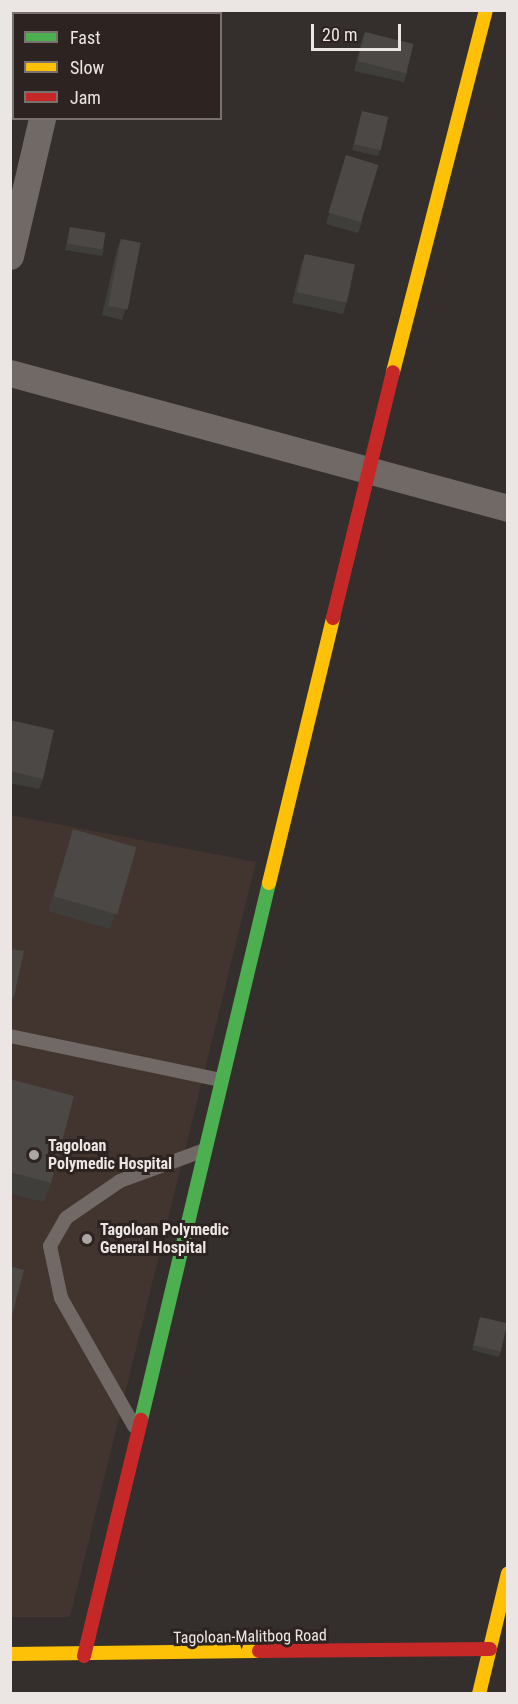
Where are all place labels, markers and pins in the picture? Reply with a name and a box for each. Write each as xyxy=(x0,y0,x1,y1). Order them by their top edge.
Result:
place label: Tagoloan Polymedic Hospital xyxy=(48,1136,172,1174)
marker: Tagoloan Polymedic Hospital xyxy=(25,1146,43,1164)
place label: Tagoloan Polymedic General Hospital xyxy=(100,1220,229,1258)
marker: Tagoloan Polymedic General Hospital xyxy=(78,1230,96,1248)

